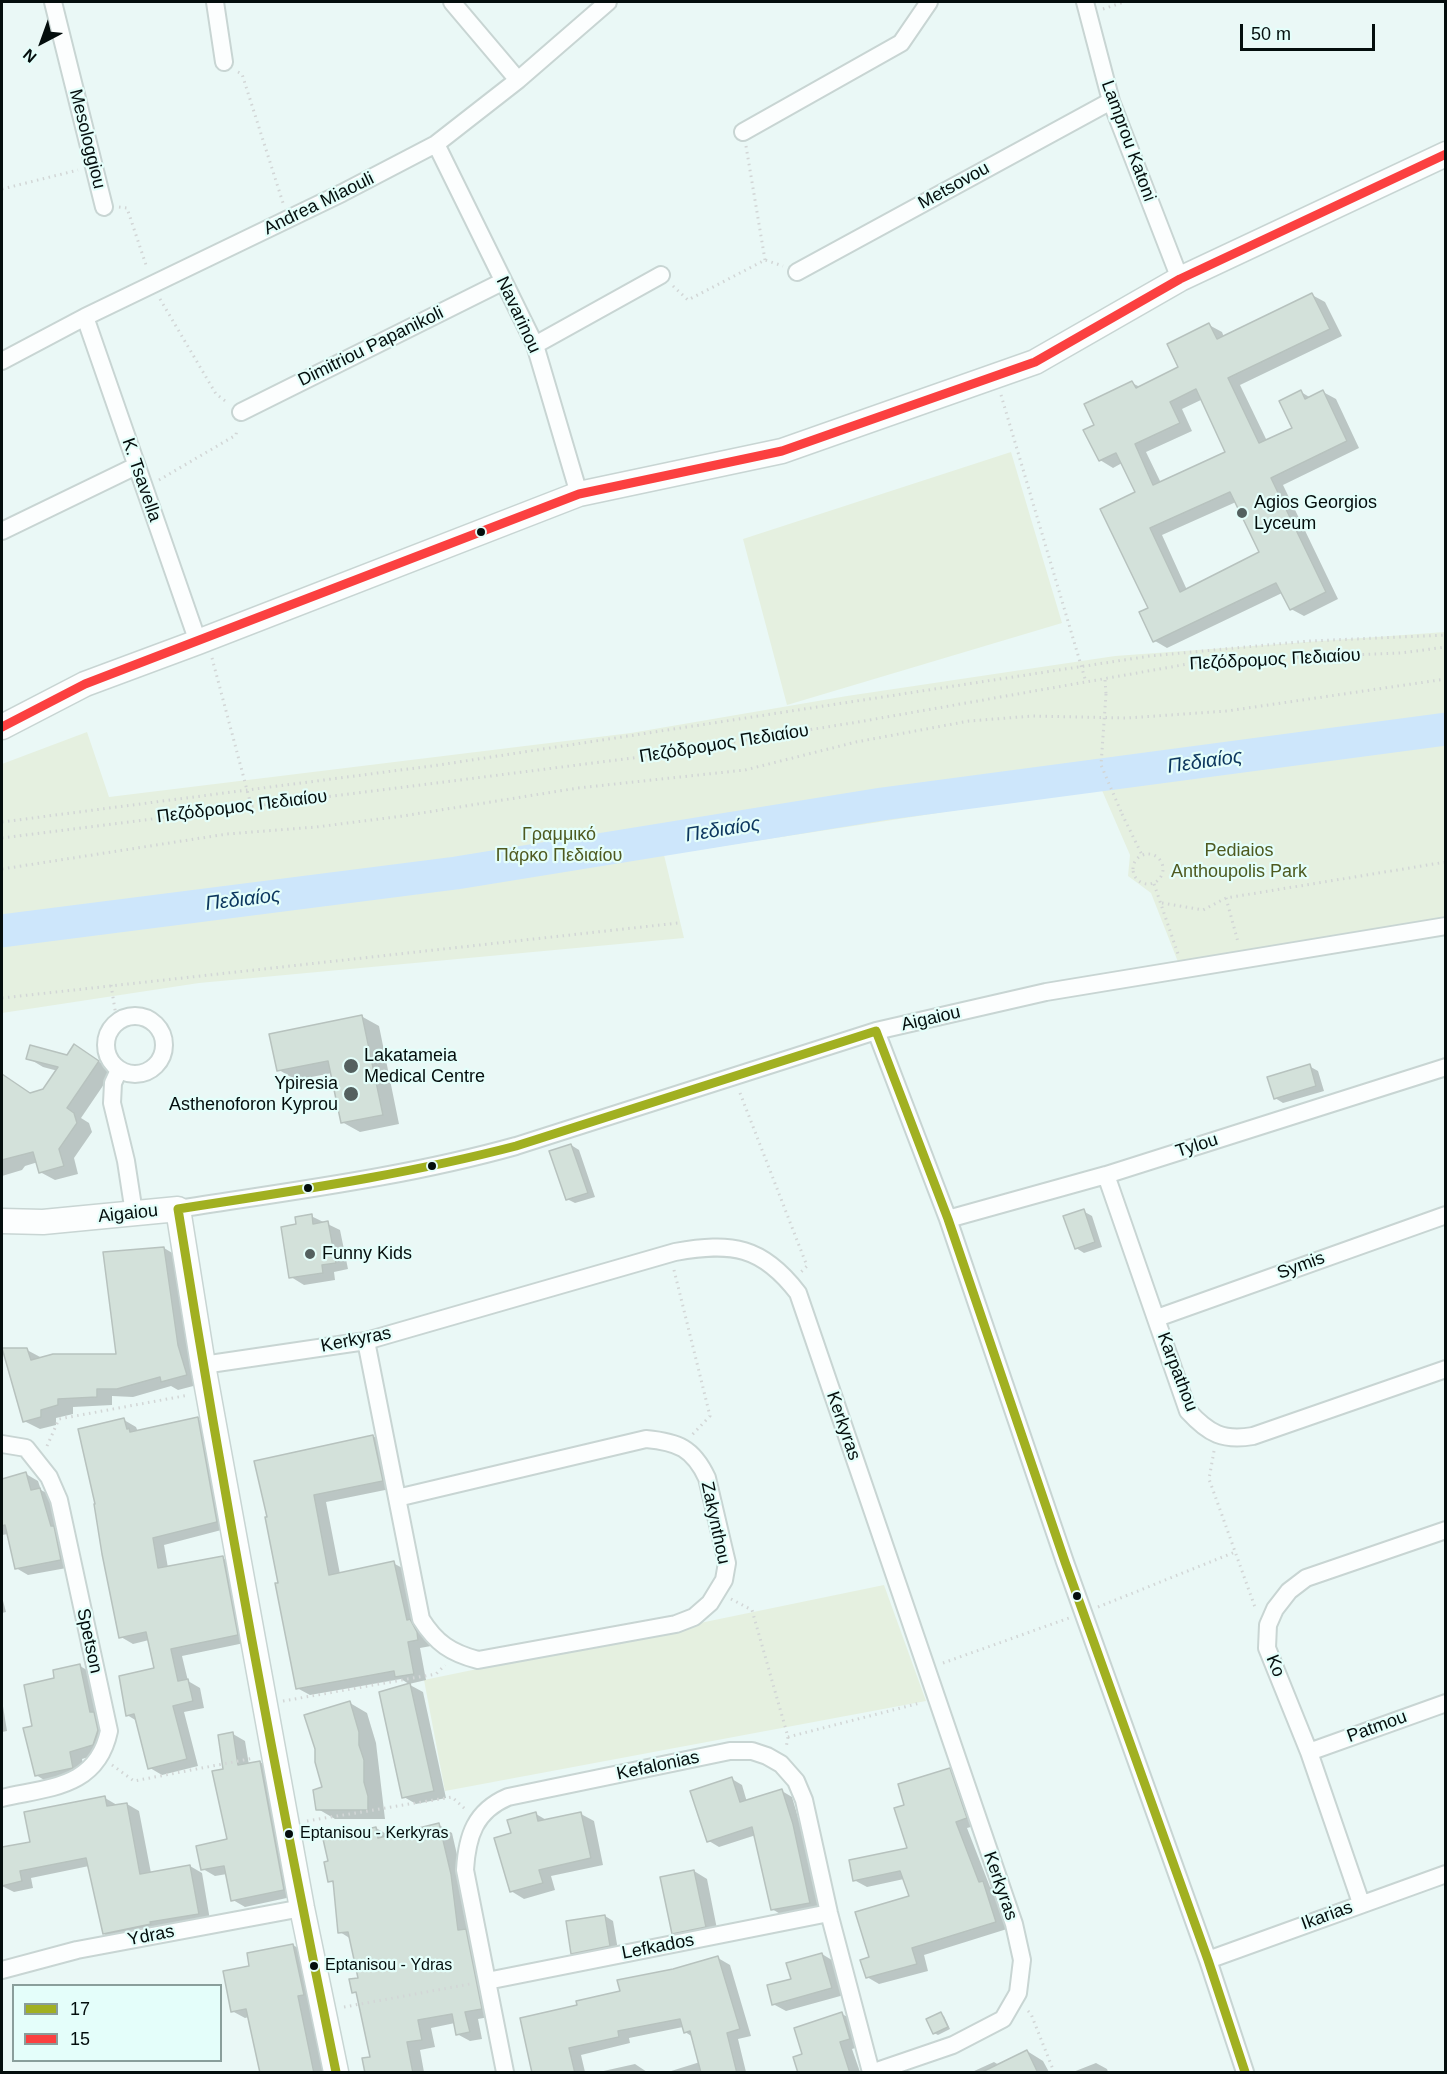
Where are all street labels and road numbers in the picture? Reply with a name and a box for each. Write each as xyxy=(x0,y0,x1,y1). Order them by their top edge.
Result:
street label: Lamprou Katoni xyxy=(1096,78,1160,204)
street label: Mesologgiou xyxy=(64,87,110,191)
street label: Metsovou xyxy=(915,158,993,214)
street label: Andrea Miaouli xyxy=(260,168,378,240)
street label: Navarinou xyxy=(491,273,545,357)
street label: Dimitriou Papanikoli xyxy=(295,302,447,392)
street label: K. Tsavella xyxy=(117,435,165,525)
street label: Πεζόδρομος Πεδιαίου xyxy=(1189,645,1361,675)
street label: Πεζόδρομος Πεδιαίου xyxy=(638,720,810,768)
street label: Πεζόδρομος Πεδιαίου xyxy=(156,786,328,828)
street label: Aigaiou xyxy=(899,1002,963,1036)
street label: Tylou xyxy=(1173,1129,1221,1163)
street label: Aigaiou xyxy=(97,1200,159,1228)
street label: Symis xyxy=(1274,1247,1328,1285)
street label: Kerkyras xyxy=(319,1323,393,1357)
street label: Karpathou xyxy=(1152,1329,1202,1415)
street label: Kerkyras xyxy=(821,1389,865,1463)
street label: Zakynthou xyxy=(696,1480,734,1566)
street label: Spetson xyxy=(72,1606,106,1676)
street label: Ko xyxy=(1261,1652,1289,1680)
street label: Patmou xyxy=(1344,1706,1410,1748)
street label: Kefalonias xyxy=(615,1747,701,1785)
street label: Kerkyras xyxy=(978,1849,1022,1923)
street label: Ikarias xyxy=(1298,1897,1356,1935)
street label: Ydras xyxy=(126,1921,176,1951)
street label: Lefkados xyxy=(620,1929,696,1965)

